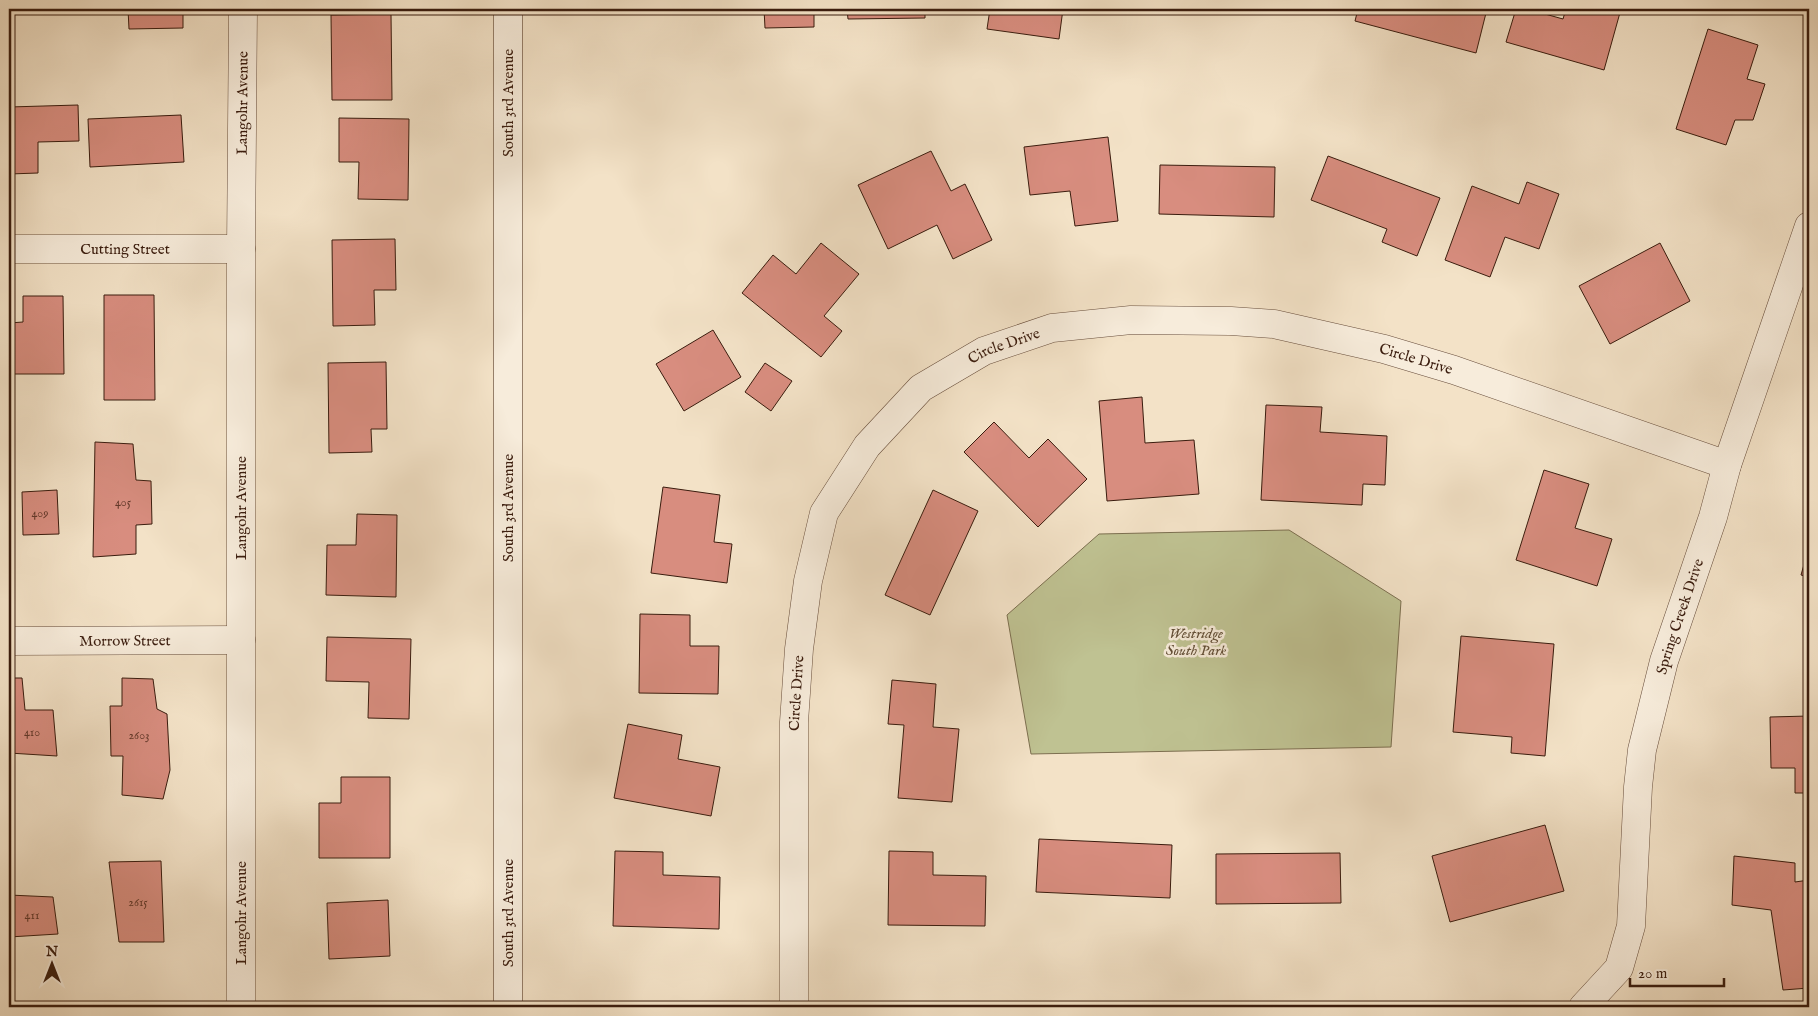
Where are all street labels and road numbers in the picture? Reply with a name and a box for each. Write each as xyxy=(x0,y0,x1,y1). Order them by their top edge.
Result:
street label: South 3rd Avenue xyxy=(499,49,518,157)
street label: Langohr Avenue xyxy=(233,51,253,155)
street label: Cutting Street xyxy=(80,240,170,259)
street label: Circle Drive xyxy=(964,324,1043,368)
street label: Circle Drive xyxy=(1377,339,1455,379)
street label: South 3rd Avenue xyxy=(499,454,518,562)
street label: Langohr Avenue xyxy=(232,456,251,560)
street label: Spring Creek Drive xyxy=(1652,556,1708,676)
street label: Morrow Street xyxy=(79,631,171,651)
street label: Circle Drive xyxy=(785,655,809,731)
street label: South 3rd Avenue xyxy=(499,859,518,967)
street label: Langohr Avenue xyxy=(232,861,251,965)

